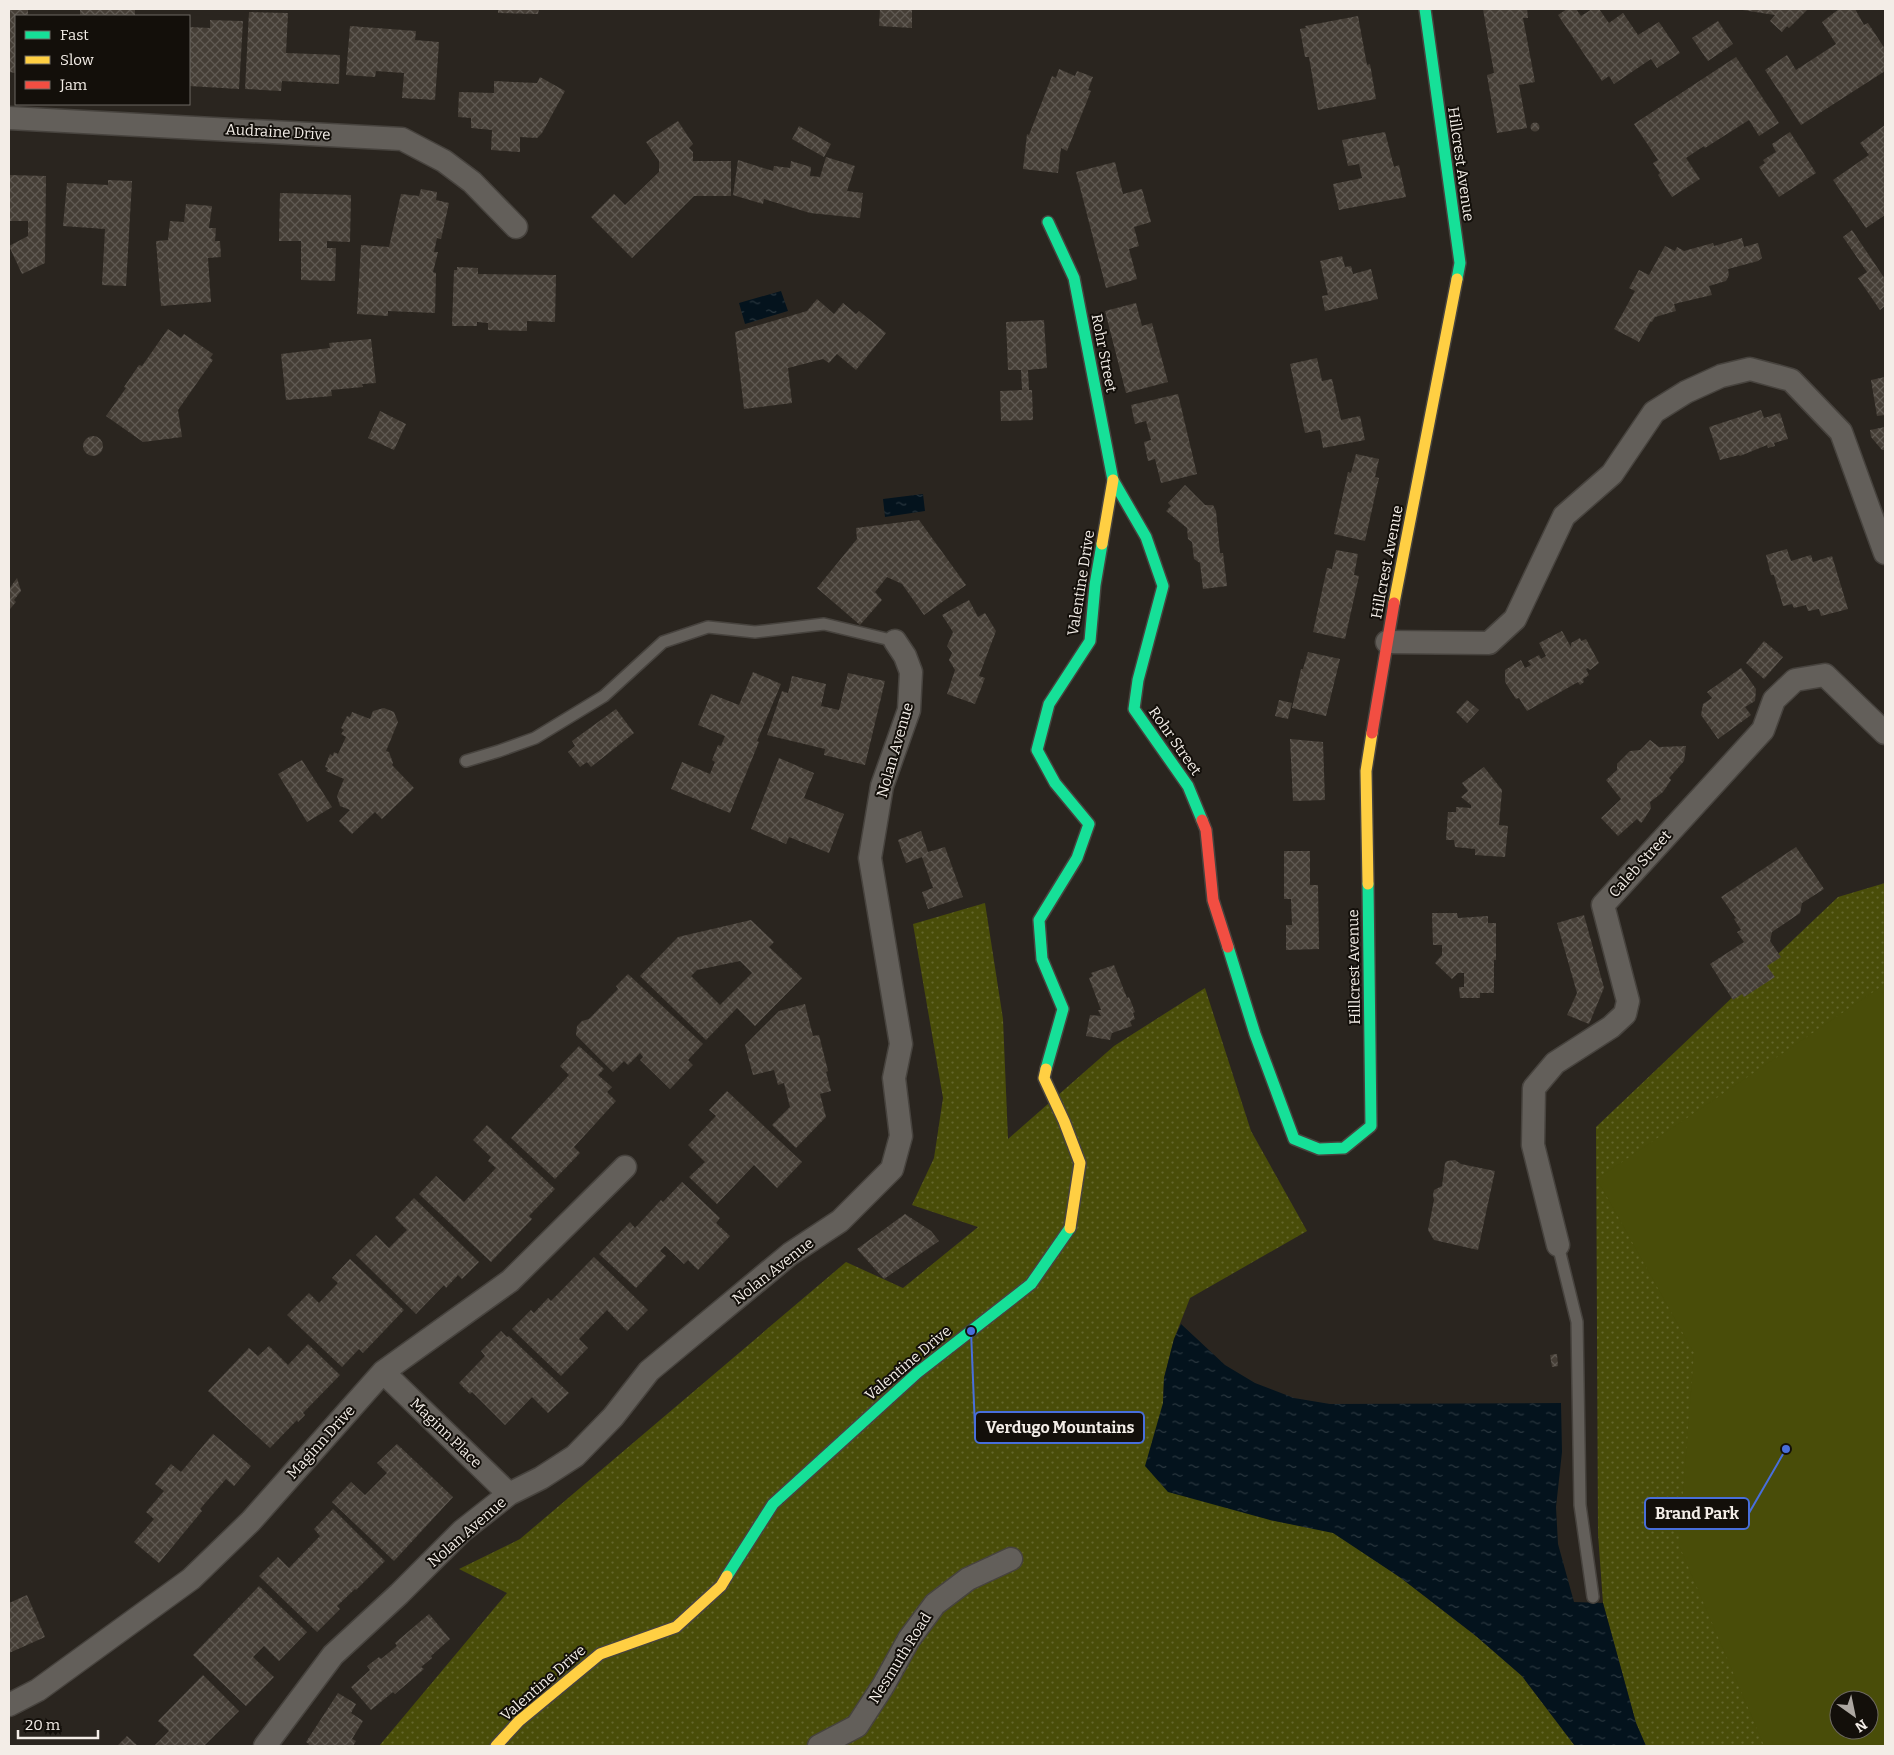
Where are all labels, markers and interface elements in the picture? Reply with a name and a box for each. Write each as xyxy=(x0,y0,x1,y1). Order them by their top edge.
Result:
legend xyxy=(15,15,190,105)
text: Fast xyxy=(60,26,89,44)
text: Slow xyxy=(60,51,95,69)
text: Jam xyxy=(59,76,88,94)
street label: Hillcrest Avenue xyxy=(1444,106,1478,222)
street label: Audraine Drive xyxy=(225,120,331,144)
street label: Rohr Street xyxy=(1088,312,1121,394)
street label: Hillcrest Avenue xyxy=(1367,504,1407,620)
street label: Valentine Drive xyxy=(1064,529,1098,637)
street label: Nolan Avenue xyxy=(873,701,917,799)
street label: Rohr Street xyxy=(1145,703,1205,779)
street label: Caleb Street xyxy=(1605,826,1675,901)
street label: Hillcrest Avenue xyxy=(1344,909,1364,1025)
street label: Nolan Avenue xyxy=(729,1234,817,1308)
street label: Valentine Drive xyxy=(861,1322,955,1404)
street label: Maginn Place xyxy=(406,1394,486,1472)
street label: Maginn Drive xyxy=(283,1401,359,1483)
callout: Verdugo Mountains xyxy=(975,1412,1144,1443)
text: Verdugo Mountains xyxy=(985,1418,1135,1437)
street label: Nolan Avenue xyxy=(424,1493,510,1571)
callout: Brand Park xyxy=(1645,1498,1749,1529)
text: Brand Park xyxy=(1655,1504,1740,1523)
street label: Nesmuth Road xyxy=(865,1609,935,1707)
street label: Valentine Drive xyxy=(497,1641,589,1725)
north arrow xyxy=(1829,1690,1879,1740)
scale bar xyxy=(18,1708,98,1740)
text: N xyxy=(1851,1715,1870,1736)
text: 20 m xyxy=(25,1716,61,1734)

